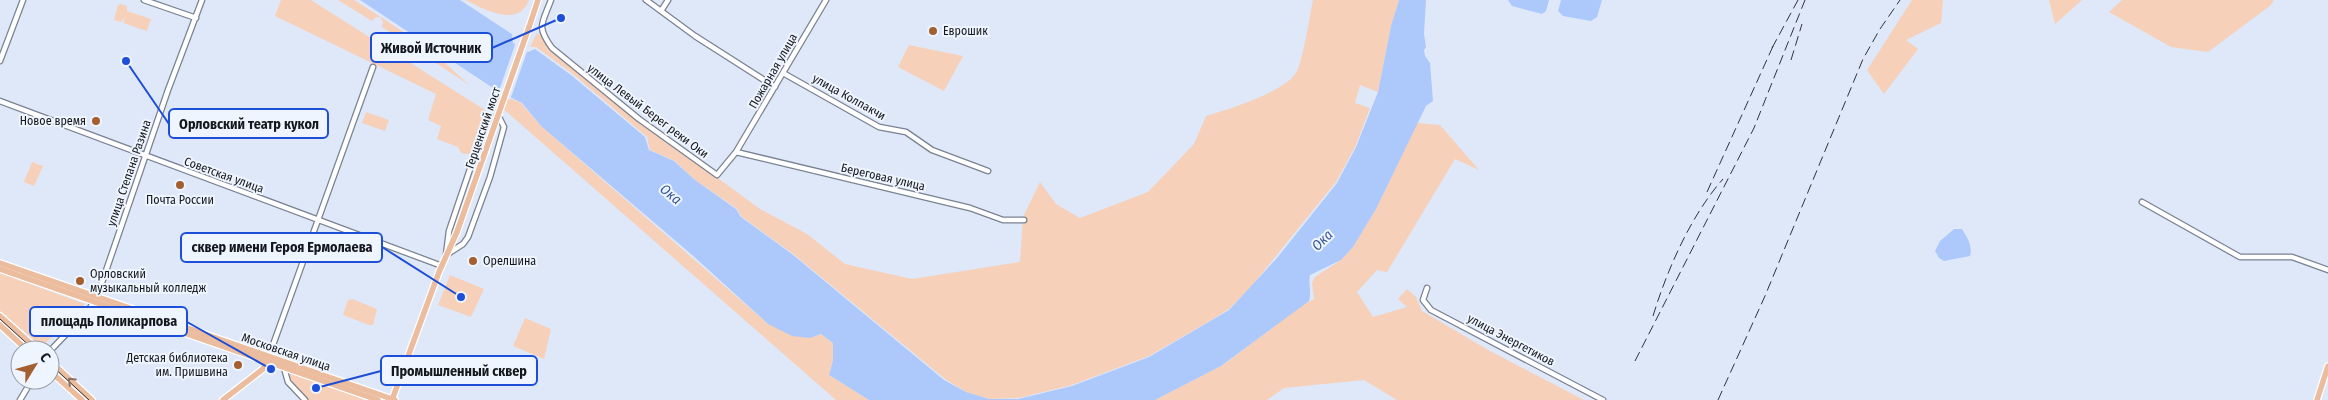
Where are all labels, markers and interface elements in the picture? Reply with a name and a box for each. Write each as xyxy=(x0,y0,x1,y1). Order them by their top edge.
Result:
place label: Еврошик xyxy=(943,24,988,38)
marker: Еврошик xyxy=(927,25,939,37)
street label: Пожарная улица xyxy=(746,31,800,111)
callout: Живой Источник xyxy=(371,33,492,62)
text: Живой Источник xyxy=(380,40,482,57)
street label: улица Левый Берег реки Оки xyxy=(585,61,711,161)
street label: улица Колпакчи xyxy=(810,71,888,123)
street label: Герценский мост xyxy=(462,85,504,171)
callout: Орловский театр кукол xyxy=(169,109,328,138)
place label: Новое время xyxy=(20,114,86,128)
marker: Новое время xyxy=(90,115,102,127)
text: Орловский театр кукол xyxy=(179,116,319,133)
street label: улица Степана Разина xyxy=(104,118,154,228)
street label: Советская улица xyxy=(182,154,266,196)
street label: Береговая улица xyxy=(840,161,927,194)
marker: Почта России xyxy=(174,179,186,191)
water label: Ока xyxy=(657,181,685,208)
place label: Почта России xyxy=(146,193,214,207)
water label: Ока xyxy=(1308,226,1336,254)
callout: сквер имени Героя Ермолаева xyxy=(181,233,382,262)
text: сквер имени Героя Ермолаева xyxy=(191,239,373,256)
place label: Орелшина xyxy=(483,254,536,268)
marker: Орелшина xyxy=(467,255,479,267)
place label: Орловский музыкальный колледж xyxy=(90,267,206,295)
marker: Орловский музыкальный колледж xyxy=(74,275,86,287)
callout: площадь Поликарпова xyxy=(30,307,187,336)
street label: улица Энергетиков xyxy=(1465,311,1557,369)
text: площадь Поликарпова xyxy=(41,313,177,330)
street label: Московская улица xyxy=(240,330,332,374)
north arrow xyxy=(10,340,60,390)
text: С xyxy=(36,349,54,366)
place label: Детская библиотека им. Пришвина xyxy=(126,351,228,379)
callout: Промышленный сквер xyxy=(381,356,537,385)
marker: Детская библиотека им. Пришвина xyxy=(232,359,244,371)
text: Промышленный сквер xyxy=(391,363,527,380)
one-way arrow xyxy=(68,378,77,387)

